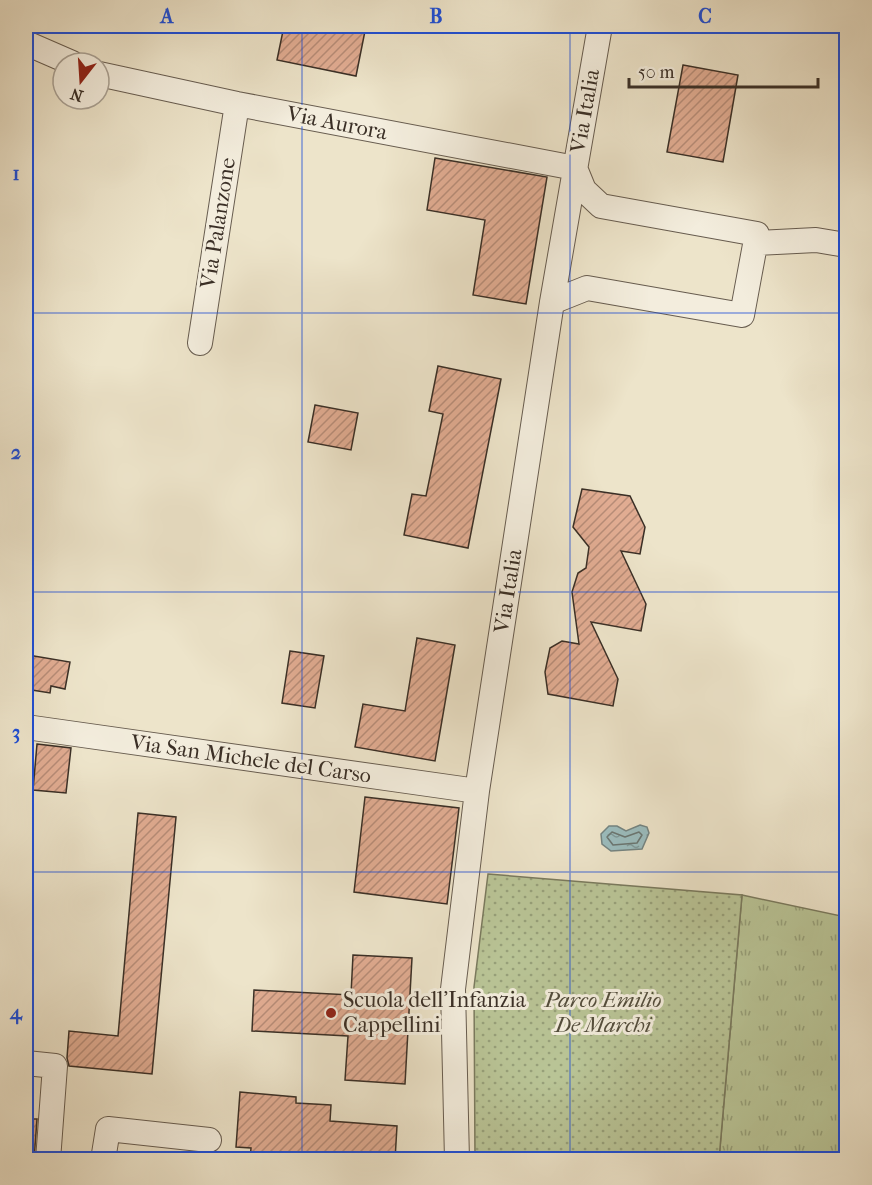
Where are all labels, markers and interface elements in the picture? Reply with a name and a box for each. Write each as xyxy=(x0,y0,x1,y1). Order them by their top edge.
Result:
text: A xyxy=(159,5,175,28)
text: B xyxy=(429,5,443,28)
text: C xyxy=(698,5,712,28)
north arrow xyxy=(51,51,111,111)
scale bar xyxy=(629,51,818,89)
text: 50 m xyxy=(638,62,675,83)
street label: Via Italia xyxy=(565,66,605,156)
text: N xyxy=(67,84,85,106)
street label: Via Aurora xyxy=(284,100,390,146)
street label: Via Palanzone xyxy=(195,156,241,291)
text: 1 xyxy=(12,162,20,185)
text: 2 xyxy=(11,441,21,464)
street label: Via Italia xyxy=(488,546,528,636)
text: 3 xyxy=(12,721,20,744)
street label: Via San Michele del Carso xyxy=(128,729,373,789)
place label: Scuola dell'Infanzia Cappellini xyxy=(343,987,527,1038)
park label: Parco Emilio De Marchi xyxy=(543,987,662,1038)
text: 4 xyxy=(9,1001,23,1025)
marker: Scuola dell'Infanzia Cappellini xyxy=(324,1006,338,1020)

